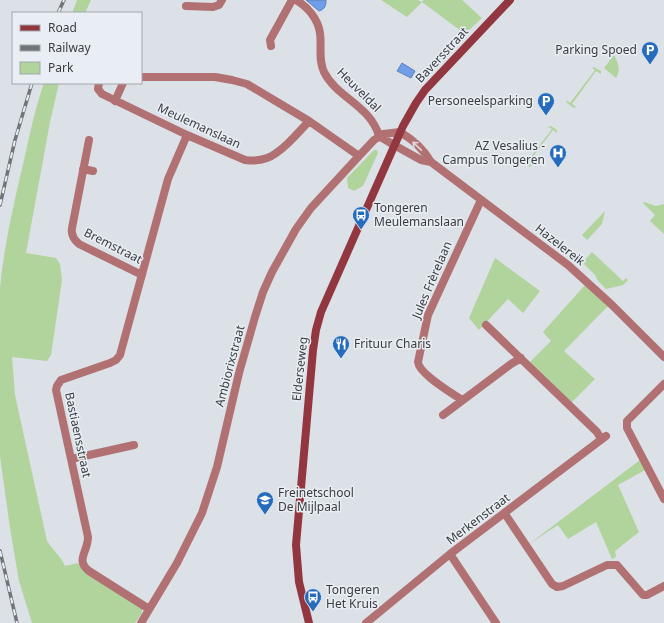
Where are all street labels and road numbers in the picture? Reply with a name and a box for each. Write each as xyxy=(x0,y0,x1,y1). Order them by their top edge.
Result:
street label: Baversstraat xyxy=(411,23,472,86)
street label: Heuveldal xyxy=(333,64,385,116)
street label: Meulemanslaan xyxy=(155,99,244,152)
street label: Hazelereik xyxy=(532,220,589,270)
street label: Bremstraat xyxy=(81,224,146,268)
street label: Jules Frèrelaan xyxy=(407,238,456,322)
street label: Ambiorixstraat xyxy=(210,323,249,408)
street label: Elderseweg xyxy=(288,336,311,402)
street label: Bastiaensstraat xyxy=(61,391,96,480)
street label: Merkenstraat xyxy=(442,489,514,548)

